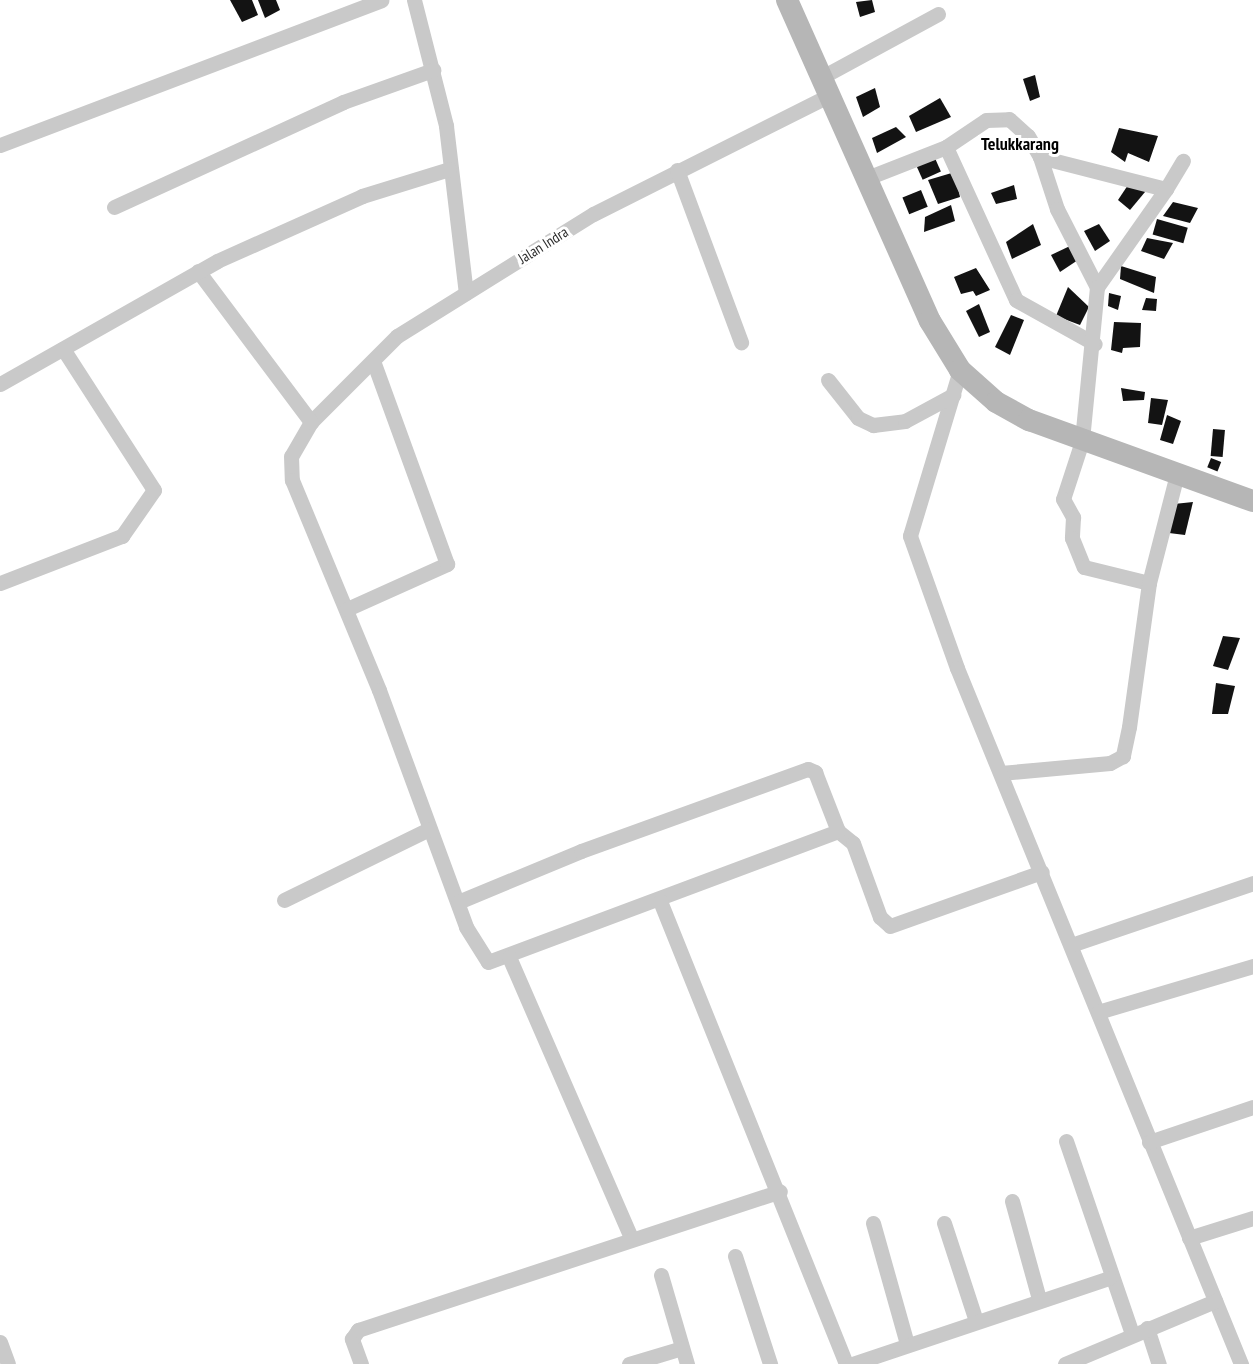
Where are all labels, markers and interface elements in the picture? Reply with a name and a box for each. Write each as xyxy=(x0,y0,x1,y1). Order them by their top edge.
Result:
district label: Telukkarang xyxy=(981,133,1059,155)
street label: Jalan Indra xyxy=(515,223,571,267)

